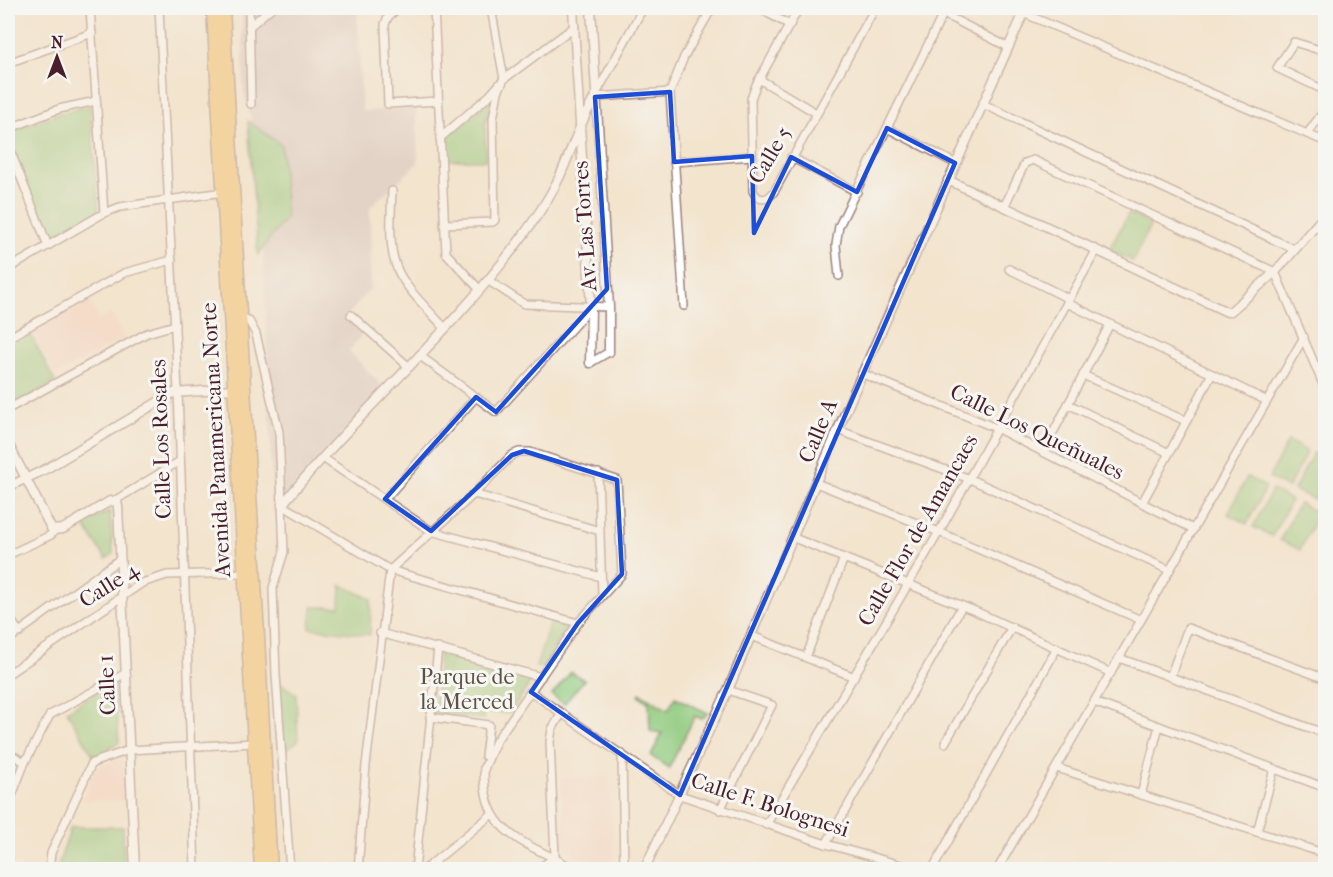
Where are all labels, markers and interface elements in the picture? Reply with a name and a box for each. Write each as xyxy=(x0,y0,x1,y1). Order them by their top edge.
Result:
north arrow xyxy=(27,27,87,87)
text: N xyxy=(51,33,64,52)
street label: Calle 5 xyxy=(743,122,797,188)
street label: Av. Las Torres xyxy=(567,160,603,293)
street label: Avenida Panamericana Norte xyxy=(196,302,236,579)
street label: Calle Los Rosales xyxy=(145,359,177,519)
street label: Calle Los Queñuales xyxy=(946,379,1128,485)
street label: Calle A xyxy=(793,394,843,467)
street label: Calle Flor de Amancaes xyxy=(852,429,984,631)
street label: Calle 4 xyxy=(74,556,145,613)
street label: Calle 1 xyxy=(92,654,122,716)
park label: Parque de la Merced xyxy=(419,664,515,715)
street label: Calle F. Bolognesi xyxy=(688,767,853,843)

